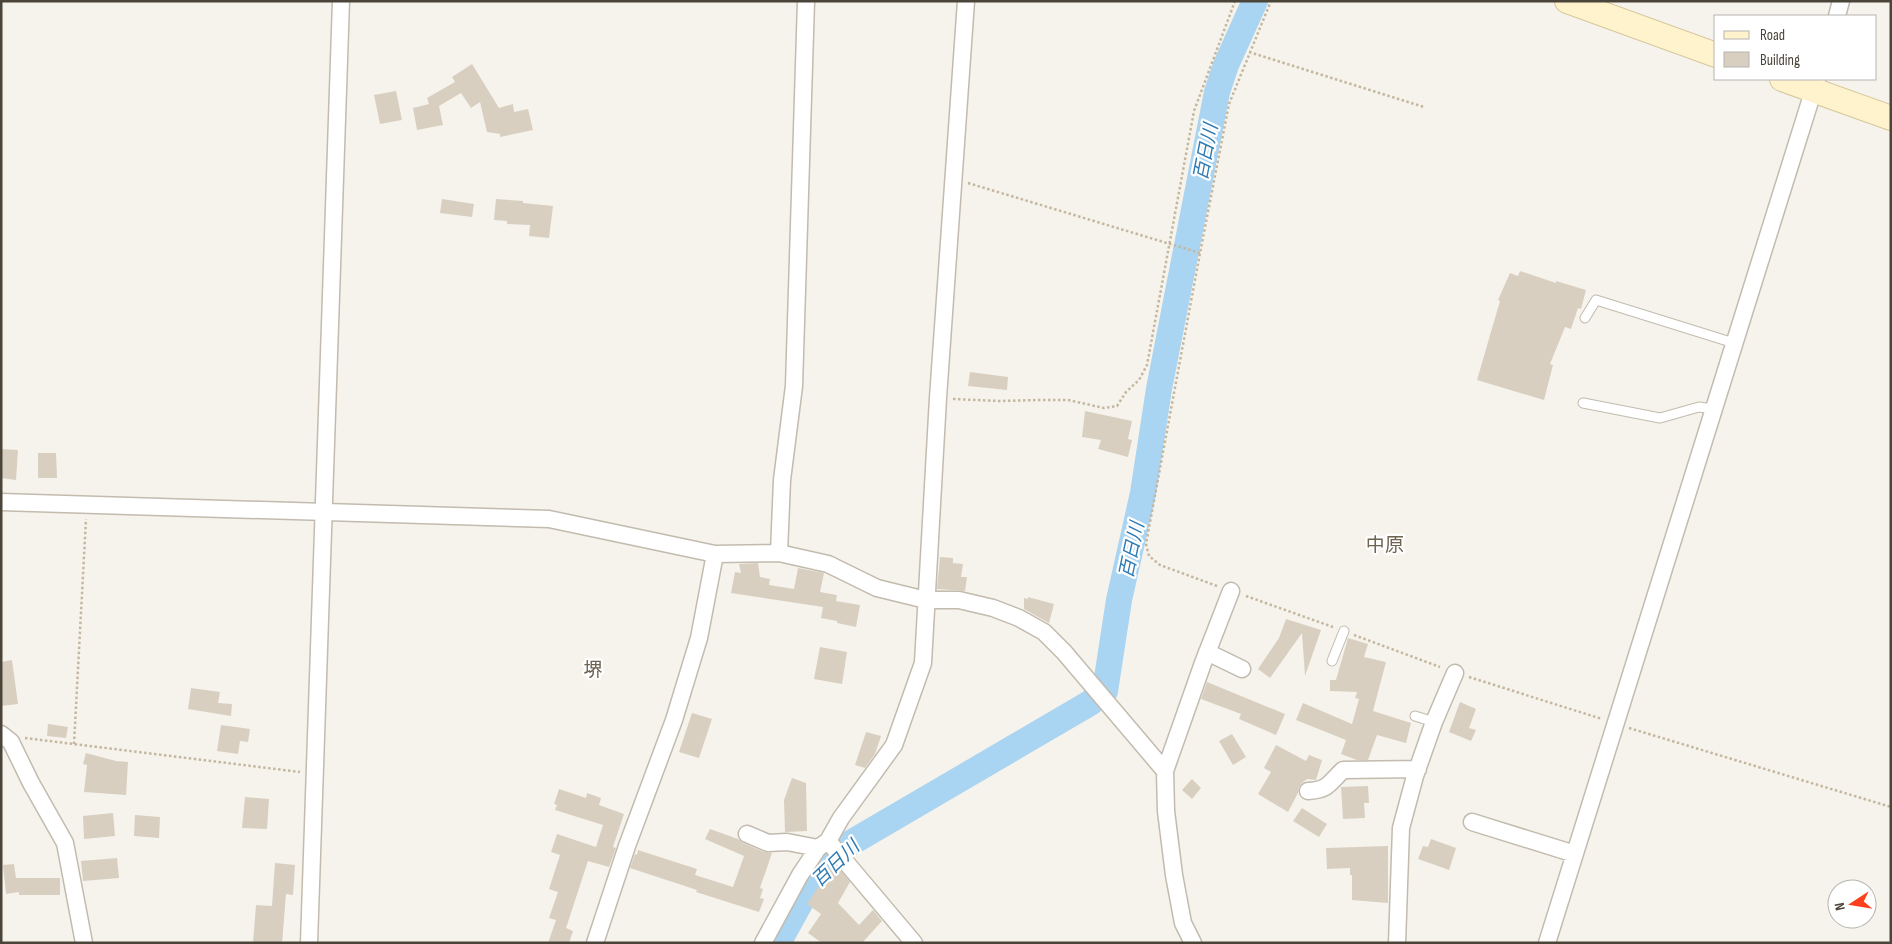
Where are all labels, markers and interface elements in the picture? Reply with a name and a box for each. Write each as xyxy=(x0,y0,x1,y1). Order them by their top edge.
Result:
legend xyxy=(1714,15,1877,80)
text: Road xyxy=(1760,26,1785,45)
text: Building xyxy=(1760,51,1800,70)
water label: 百日川 xyxy=(1190,120,1224,182)
water label: 百日川 xyxy=(1115,518,1150,581)
district label: 中原 xyxy=(1366,534,1404,557)
district label: 堺 xyxy=(583,659,603,682)
water label: 百日川 xyxy=(808,835,866,892)
north arrow xyxy=(1827,879,1877,929)
text: N xyxy=(1831,901,1849,912)

